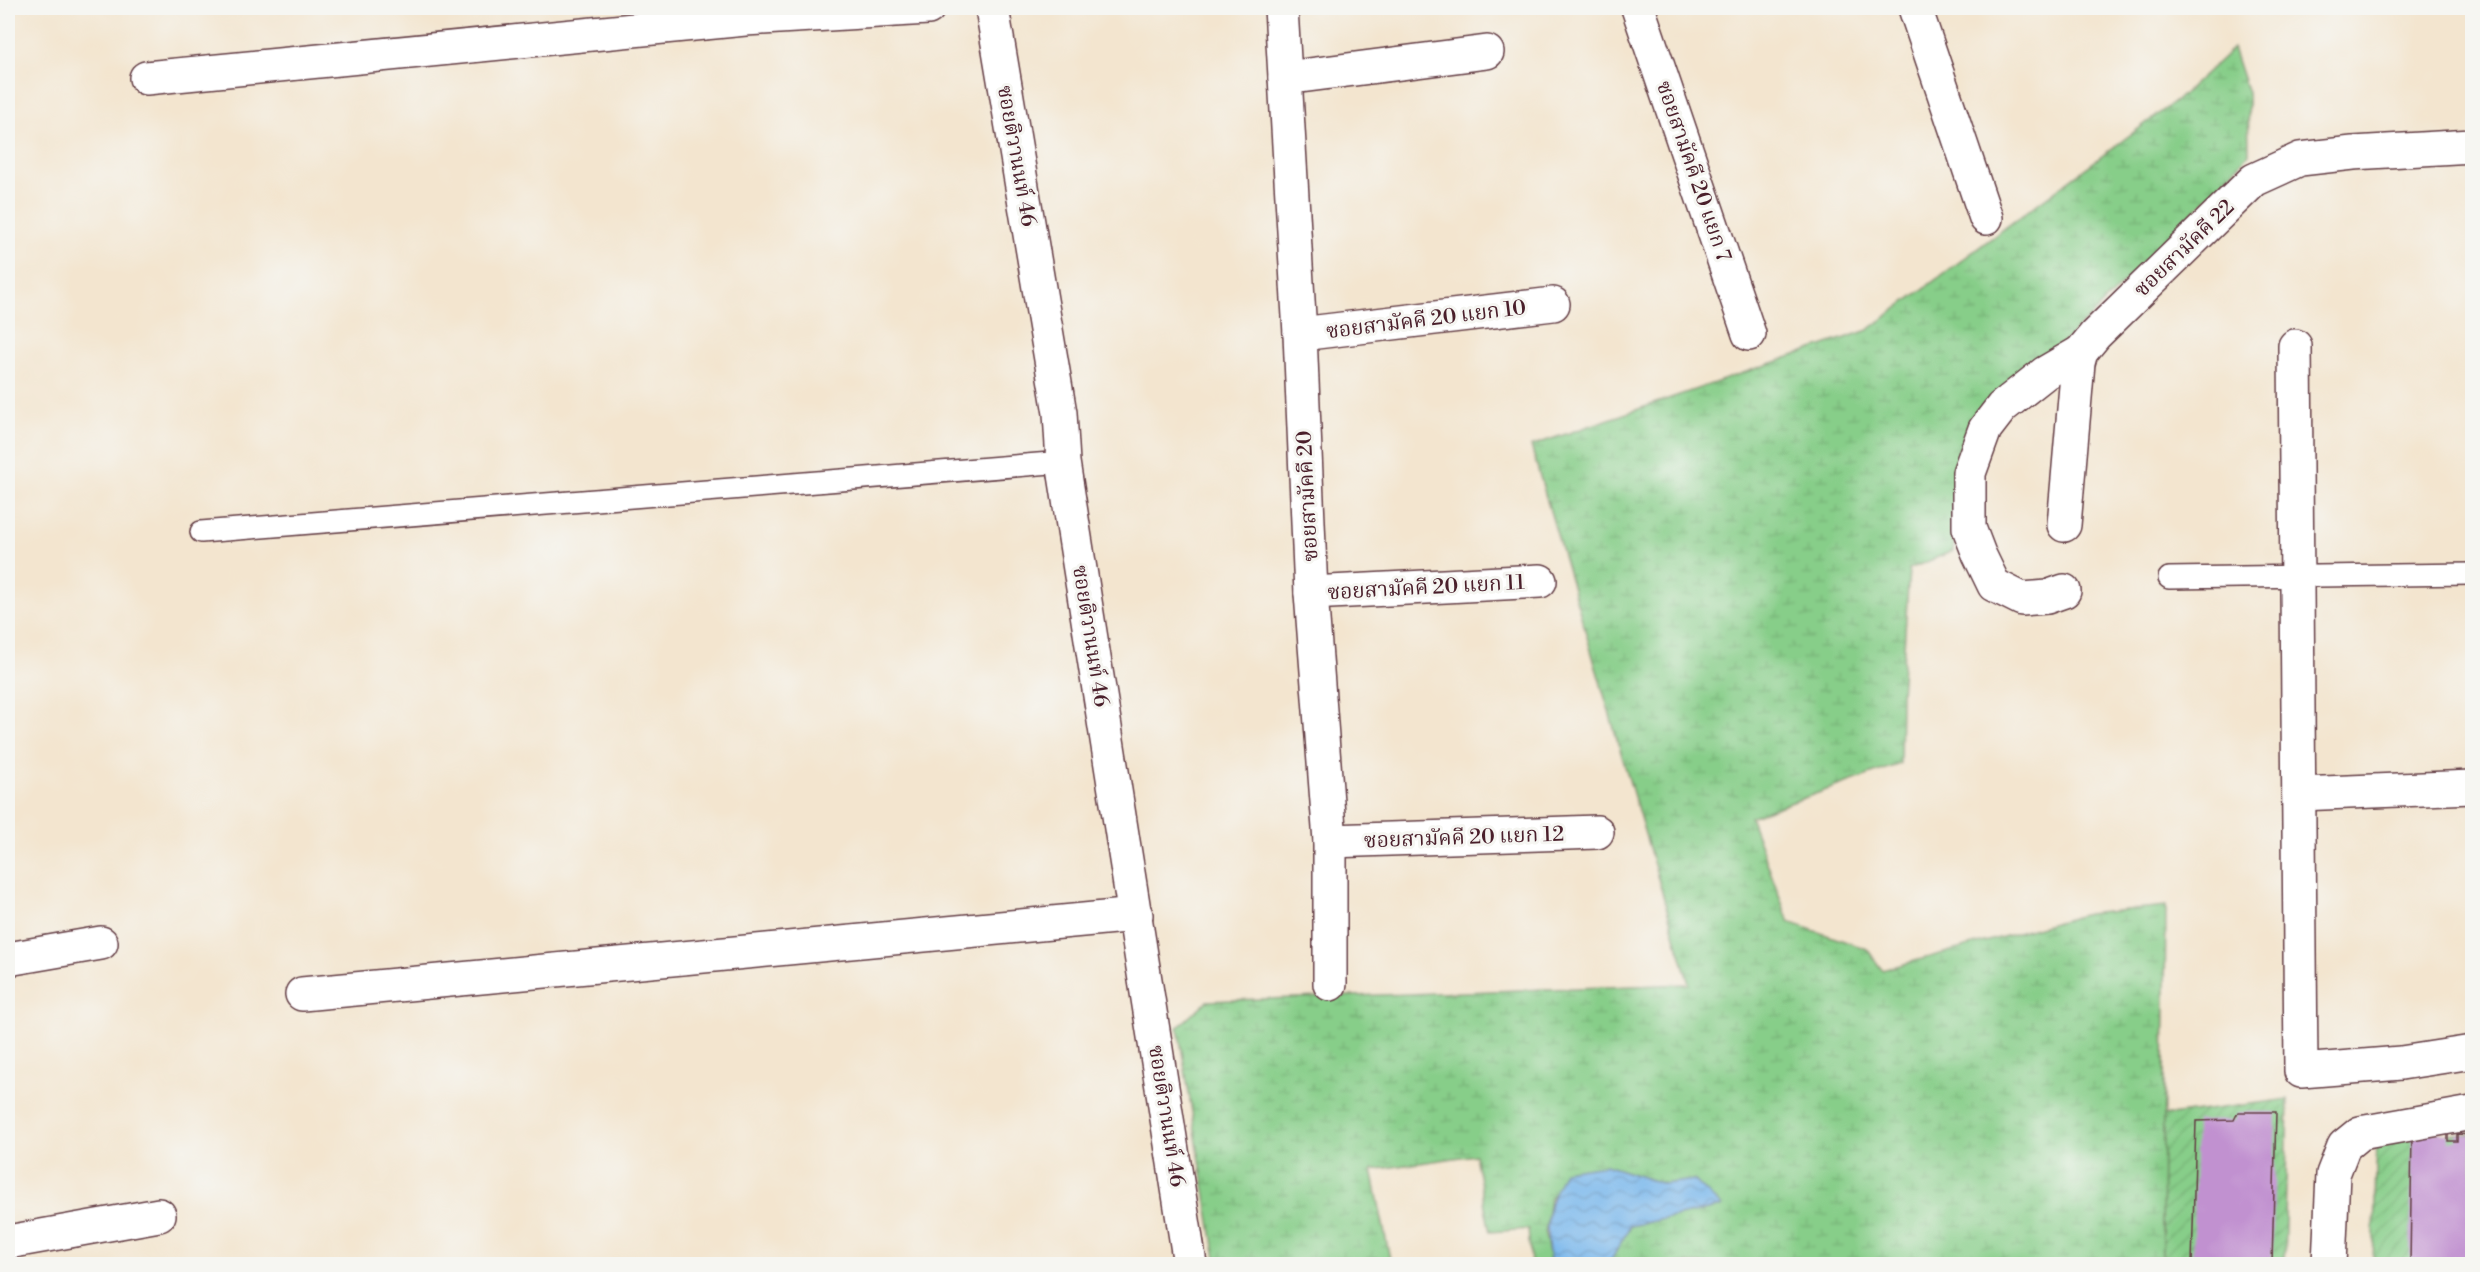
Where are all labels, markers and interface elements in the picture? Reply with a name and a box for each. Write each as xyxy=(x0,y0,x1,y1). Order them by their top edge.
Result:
street label: ซอยสามัคคี 20 แยก 7 xyxy=(1650,77,1736,266)
street label: ซอยติวานนท์ 46 xyxy=(991,83,1042,229)
street label: ซอยสามัคคี 22 xyxy=(2129,194,2240,303)
street label: ซอยสามัคคี 20 แยก 10 xyxy=(1325,295,1528,345)
street label: ซอยสามัคคี 20 xyxy=(1292,430,1324,562)
street label: ซอยติวานนท์ 46 xyxy=(1066,563,1115,709)
street label: ซอยสามัคคี 20 แยก 11 xyxy=(1327,570,1525,606)
street label: ซอยสามัคคี 20 แยก 12 xyxy=(1363,822,1565,854)
street label: ซอยติวานนท์ 46 xyxy=(1142,1043,1191,1189)

